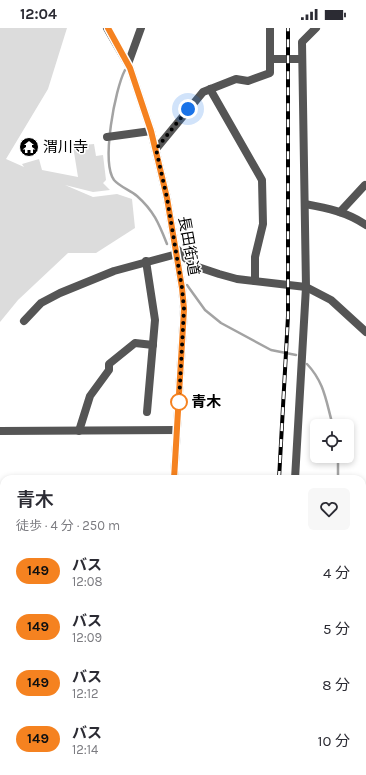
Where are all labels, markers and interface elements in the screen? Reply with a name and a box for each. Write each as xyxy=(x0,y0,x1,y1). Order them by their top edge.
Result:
text: 12:04 xyxy=(20,5,57,23)
your location xyxy=(178,99,198,119)
temple icon: 渭川寺 xyxy=(18,136,40,158)
place label: 渭川寺 xyxy=(43,138,88,156)
street label: 長田街道 xyxy=(175,215,203,277)
marker: 青木 xyxy=(170,393,188,411)
place label: 青木 xyxy=(191,393,221,411)
map controls xyxy=(310,419,354,463)
button: locate xyxy=(310,419,354,463)
button: heart xyxy=(308,488,350,530)
text: 青木 xyxy=(16,489,54,511)
text: 徒歩 · 4 分 · 250 m xyxy=(16,518,120,533)
text: バス xyxy=(72,556,102,574)
text: 149 xyxy=(27,562,49,579)
text: 4 分 xyxy=(323,564,350,582)
text: 12:08 xyxy=(72,574,103,589)
text: バス xyxy=(72,612,102,630)
text: 149 xyxy=(27,618,49,635)
text: 5 分 xyxy=(323,620,350,638)
text: 12:09 xyxy=(72,630,102,645)
text: バス xyxy=(72,668,102,686)
text: 149 xyxy=(27,674,49,691)
text: 8 分 xyxy=(322,676,350,694)
text: 12:12 xyxy=(72,686,99,701)
text: バス xyxy=(72,724,102,742)
text: 149 xyxy=(27,730,49,747)
text: 10 分 xyxy=(318,732,350,750)
text: 12:14 xyxy=(72,742,98,757)

